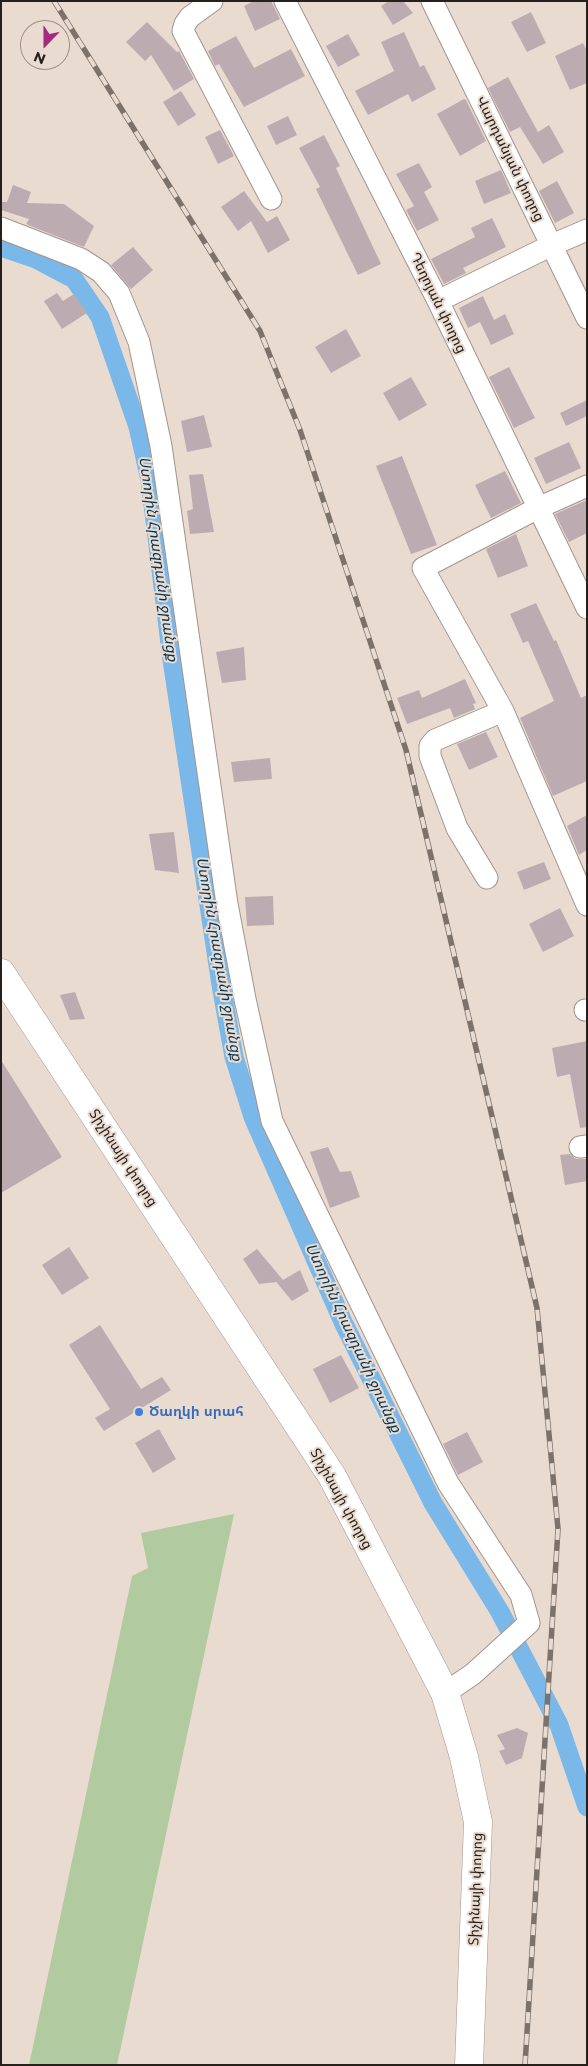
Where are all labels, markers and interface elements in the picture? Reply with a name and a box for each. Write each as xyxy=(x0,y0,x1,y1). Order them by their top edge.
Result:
north arrow xyxy=(20,20,70,70)
text: N xyxy=(31,48,48,68)
street label: Վարդանյան փողոց xyxy=(472,94,548,224)
street label: Դեղոյան փողոց xyxy=(406,250,470,356)
water label: Ստորին Հրազդանի ջրանցք xyxy=(135,455,181,663)
water label: Ստորին Հրազդանի ջրանցք xyxy=(192,856,246,1062)
street label: Տիչինայի փողոց xyxy=(85,1106,161,1210)
water label: Ստորին Հրազդանի ջրանցք xyxy=(301,1241,405,1435)
place label: Ծաղկի սրահ xyxy=(149,1404,244,1420)
marker: Ծաղկի սրահ xyxy=(133,1406,145,1418)
street label: Տիչինայի փողոց xyxy=(306,1446,376,1552)
street label: Տիչինայի փողոց xyxy=(466,1832,486,1946)

